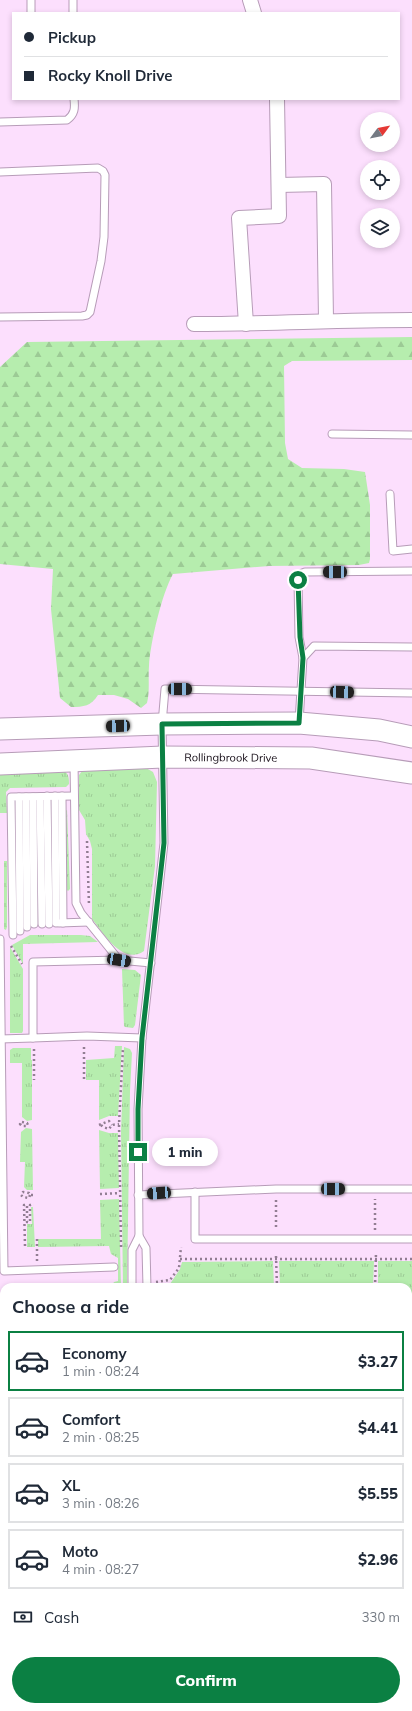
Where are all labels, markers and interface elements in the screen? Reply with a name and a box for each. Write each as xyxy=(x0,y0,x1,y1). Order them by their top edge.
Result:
text: Pickup xyxy=(48,28,96,47)
text: Rocky Knoll Drive xyxy=(48,66,172,85)
north arrow xyxy=(360,112,400,152)
map controls xyxy=(360,112,400,248)
button: locate xyxy=(360,160,400,200)
button: layers xyxy=(360,208,400,248)
car xyxy=(323,566,347,578)
route start xyxy=(289,571,307,589)
car xyxy=(168,683,192,695)
car xyxy=(330,686,354,698)
car xyxy=(106,720,130,732)
street label: Rollingbrook Drive xyxy=(184,750,277,765)
car xyxy=(106,952,132,968)
callout: 1 min xyxy=(152,1138,218,1166)
route end xyxy=(129,1143,147,1161)
text: 1 min xyxy=(168,1144,202,1160)
car xyxy=(321,1183,345,1195)
car xyxy=(147,1186,171,1200)
text: Choose a ride xyxy=(12,1295,129,1318)
icon: car xyxy=(14,1343,50,1379)
text: Economy xyxy=(62,1344,127,1363)
text: $3.27 xyxy=(358,1352,398,1371)
text: 1 min · 08:24 xyxy=(62,1363,139,1379)
icon: car xyxy=(14,1409,50,1445)
text: Comfort xyxy=(62,1410,120,1429)
text: $4.41 xyxy=(358,1418,398,1437)
text: 2 min · 08:25 xyxy=(62,1429,139,1445)
icon: car xyxy=(14,1475,50,1511)
text: XL xyxy=(62,1476,80,1495)
text: $5.55 xyxy=(358,1484,398,1503)
text: 3 min · 08:26 xyxy=(62,1495,139,1511)
icon: car xyxy=(14,1541,50,1577)
text: Moto xyxy=(62,1542,98,1561)
text: $2.96 xyxy=(358,1550,398,1569)
text: 4 min · 08:27 xyxy=(62,1561,139,1577)
icon: cash xyxy=(12,1606,34,1628)
text: Cash xyxy=(44,1608,79,1627)
text: 330 m xyxy=(362,1609,400,1625)
button: Confirm xyxy=(12,1657,400,1703)

